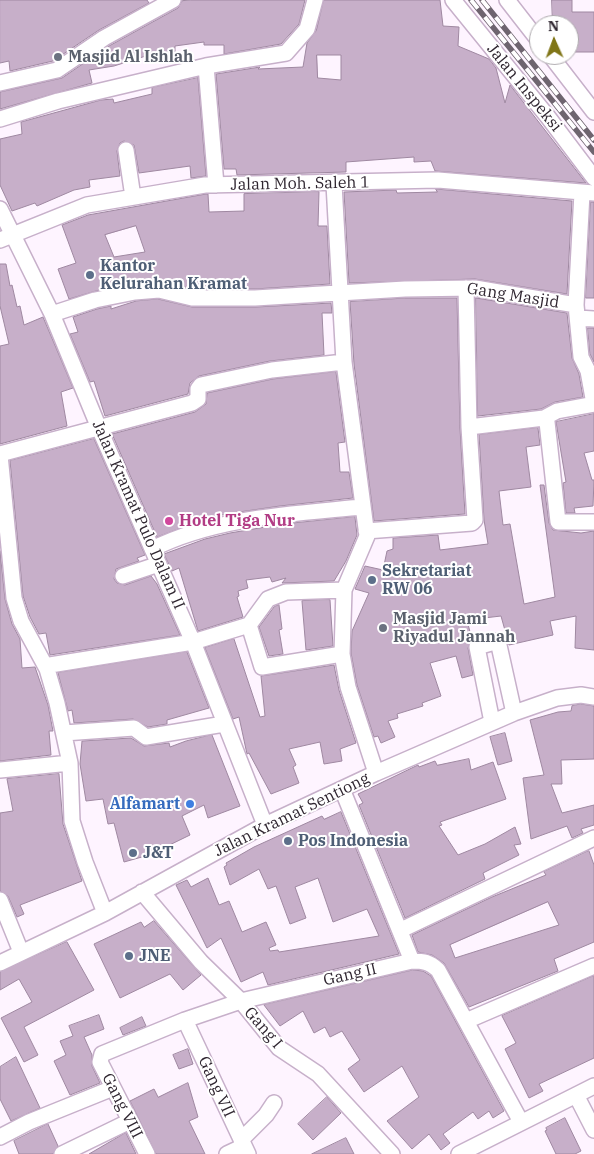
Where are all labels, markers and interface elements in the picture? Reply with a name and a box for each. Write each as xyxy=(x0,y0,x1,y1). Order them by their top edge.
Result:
north arrow xyxy=(529,15,579,65)
text: N xyxy=(548,17,559,35)
street label: Jalan Inspeksi xyxy=(483,40,565,136)
place label: Masjid Al Ishlah xyxy=(68,47,194,67)
marker: Masjid Al Ishlah xyxy=(52,51,64,63)
street label: Jalan Moh. Saleh 1 xyxy=(230,173,370,195)
place label: Kantor Kelurahan Kramat xyxy=(100,256,247,294)
marker: Kantor Kelurahan Kramat xyxy=(84,269,96,281)
street label: Gang Masjid xyxy=(465,279,561,313)
street label: Jalan Kramat Pulo Dalam II xyxy=(88,418,188,612)
place label: Hotel Tiga Nur xyxy=(179,511,295,531)
marker: Hotel Tiga Nur xyxy=(163,515,175,527)
place label: Sekretariat RW 06 xyxy=(382,561,471,599)
marker: Sekretariat RW 06 xyxy=(366,574,378,586)
place label: Masjid Jami Riyadul Jannah xyxy=(393,609,516,647)
marker: Masjid Jami Riyadul Jannah xyxy=(377,622,389,634)
street label: Jalan Kramat Sentiong xyxy=(211,769,373,861)
place label: Alfamart xyxy=(110,794,180,814)
marker: Alfamart xyxy=(184,798,196,810)
place label: Pos Indonesia xyxy=(298,831,408,851)
marker: Pos Indonesia xyxy=(282,835,294,847)
place label: J&T xyxy=(143,843,174,863)
marker: J&T xyxy=(127,847,139,859)
place label: JNE xyxy=(139,946,170,966)
marker: JNE xyxy=(123,950,135,962)
street label: Gang II xyxy=(321,960,379,990)
street label: Gang I xyxy=(240,1003,286,1053)
street label: Gang VII xyxy=(194,1054,238,1120)
street label: Gang VIII xyxy=(97,1070,147,1142)

